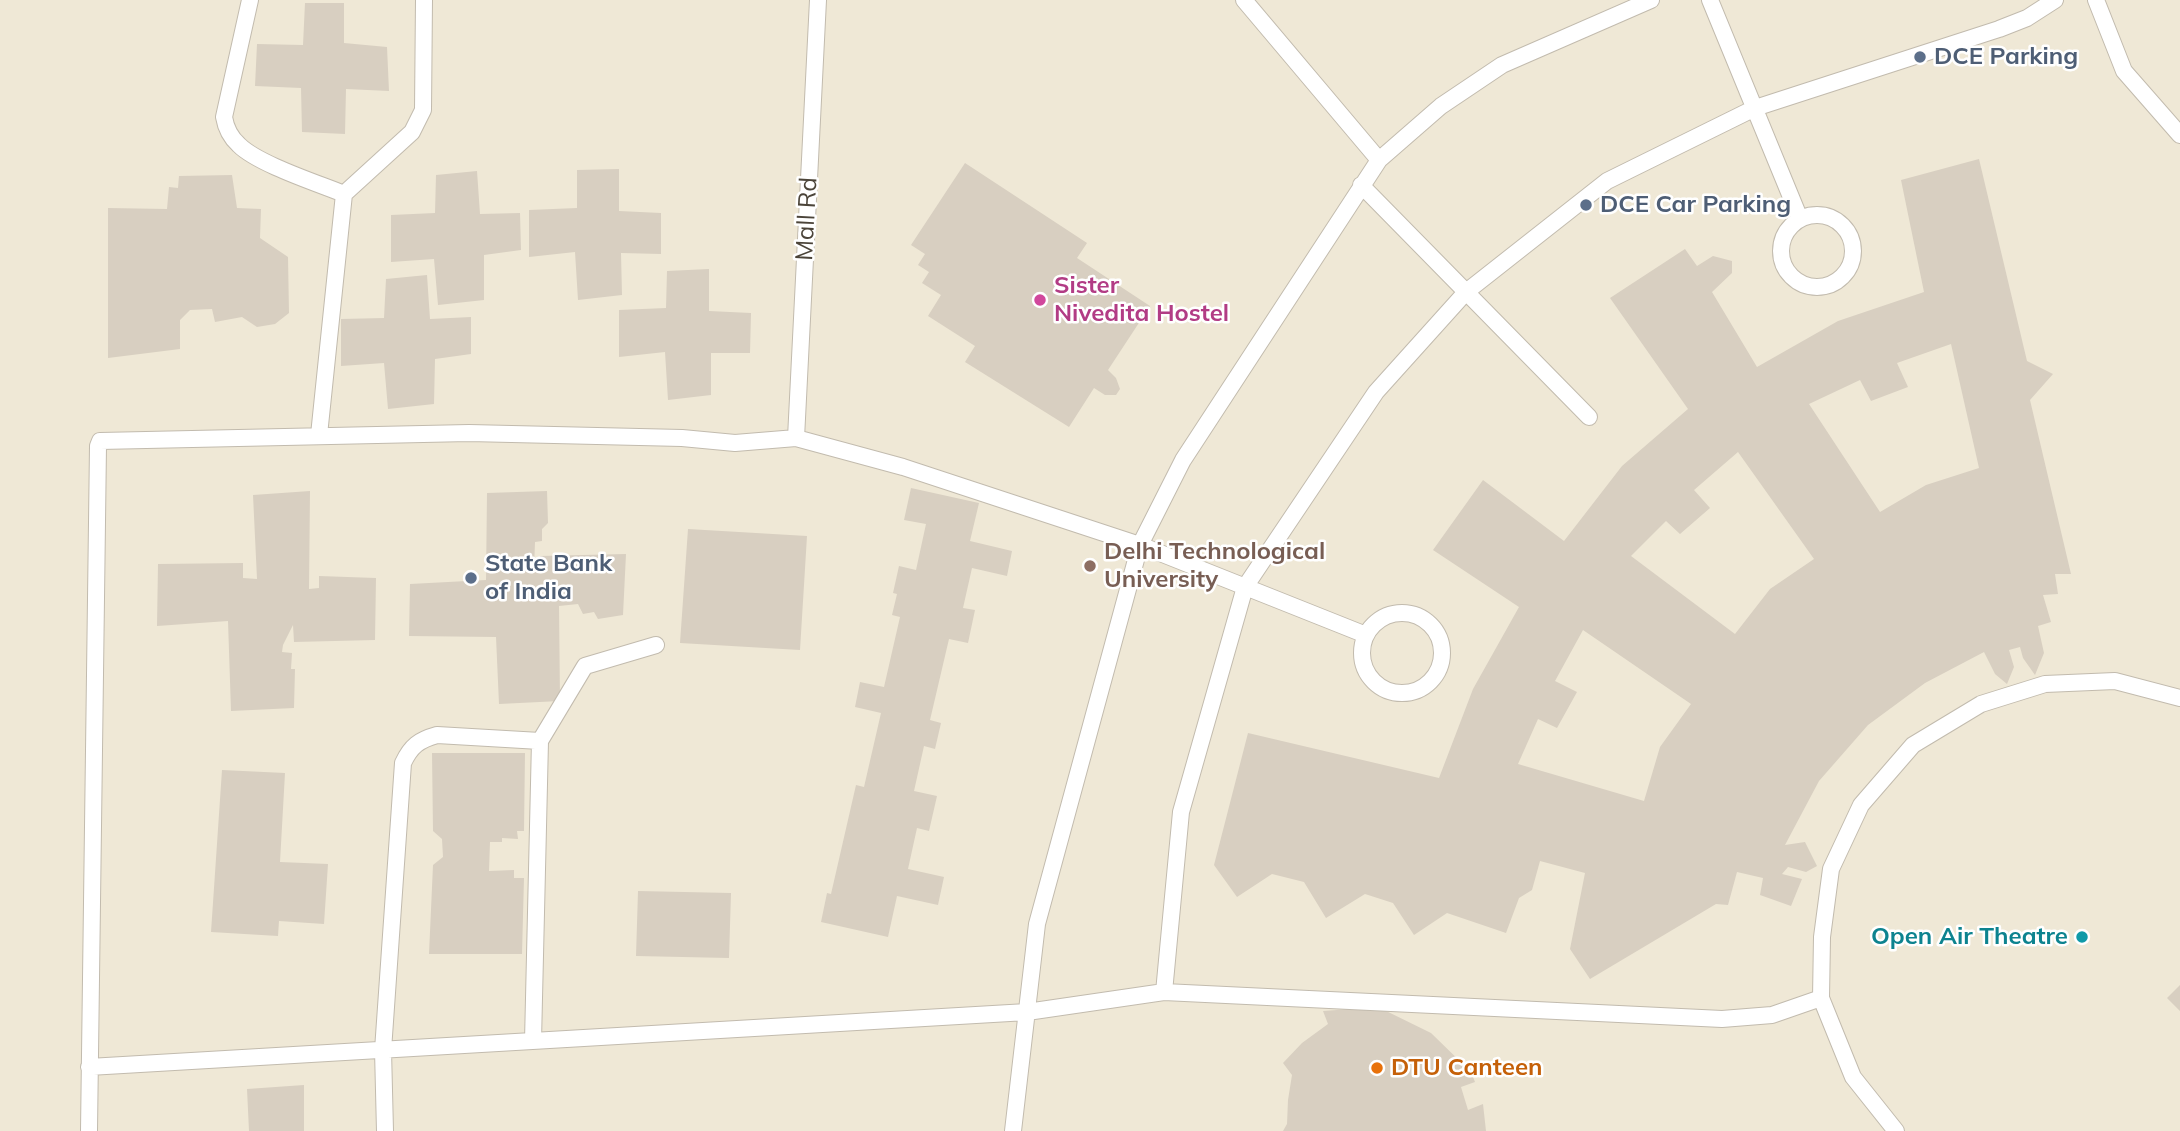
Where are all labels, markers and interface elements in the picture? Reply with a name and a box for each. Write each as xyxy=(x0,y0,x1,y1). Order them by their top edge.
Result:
place label: DCE Parking xyxy=(1934,43,2078,71)
marker: DCE Parking xyxy=(1912,49,1928,65)
street label: Mall Rd xyxy=(790,177,824,261)
place label: DCE Car Parking xyxy=(1600,191,1791,219)
marker: DCE Car Parking xyxy=(1578,197,1594,213)
place label: Sister Nivedita Hostel xyxy=(1054,272,1229,328)
marker: Sister Nivedita Hostel xyxy=(1032,292,1048,308)
place label: Delhi Technological University xyxy=(1104,538,1325,594)
place label: State Bank of India xyxy=(485,550,612,606)
marker: Delhi Technological University xyxy=(1082,558,1098,574)
marker: State Bank of India xyxy=(463,570,479,586)
place label: Open Air Theatre xyxy=(1871,923,2068,951)
marker: Open Air Theatre xyxy=(2074,929,2090,945)
place label: DTU Canteen xyxy=(1391,1054,1543,1082)
marker: DTU Canteen xyxy=(1369,1060,1385,1076)

